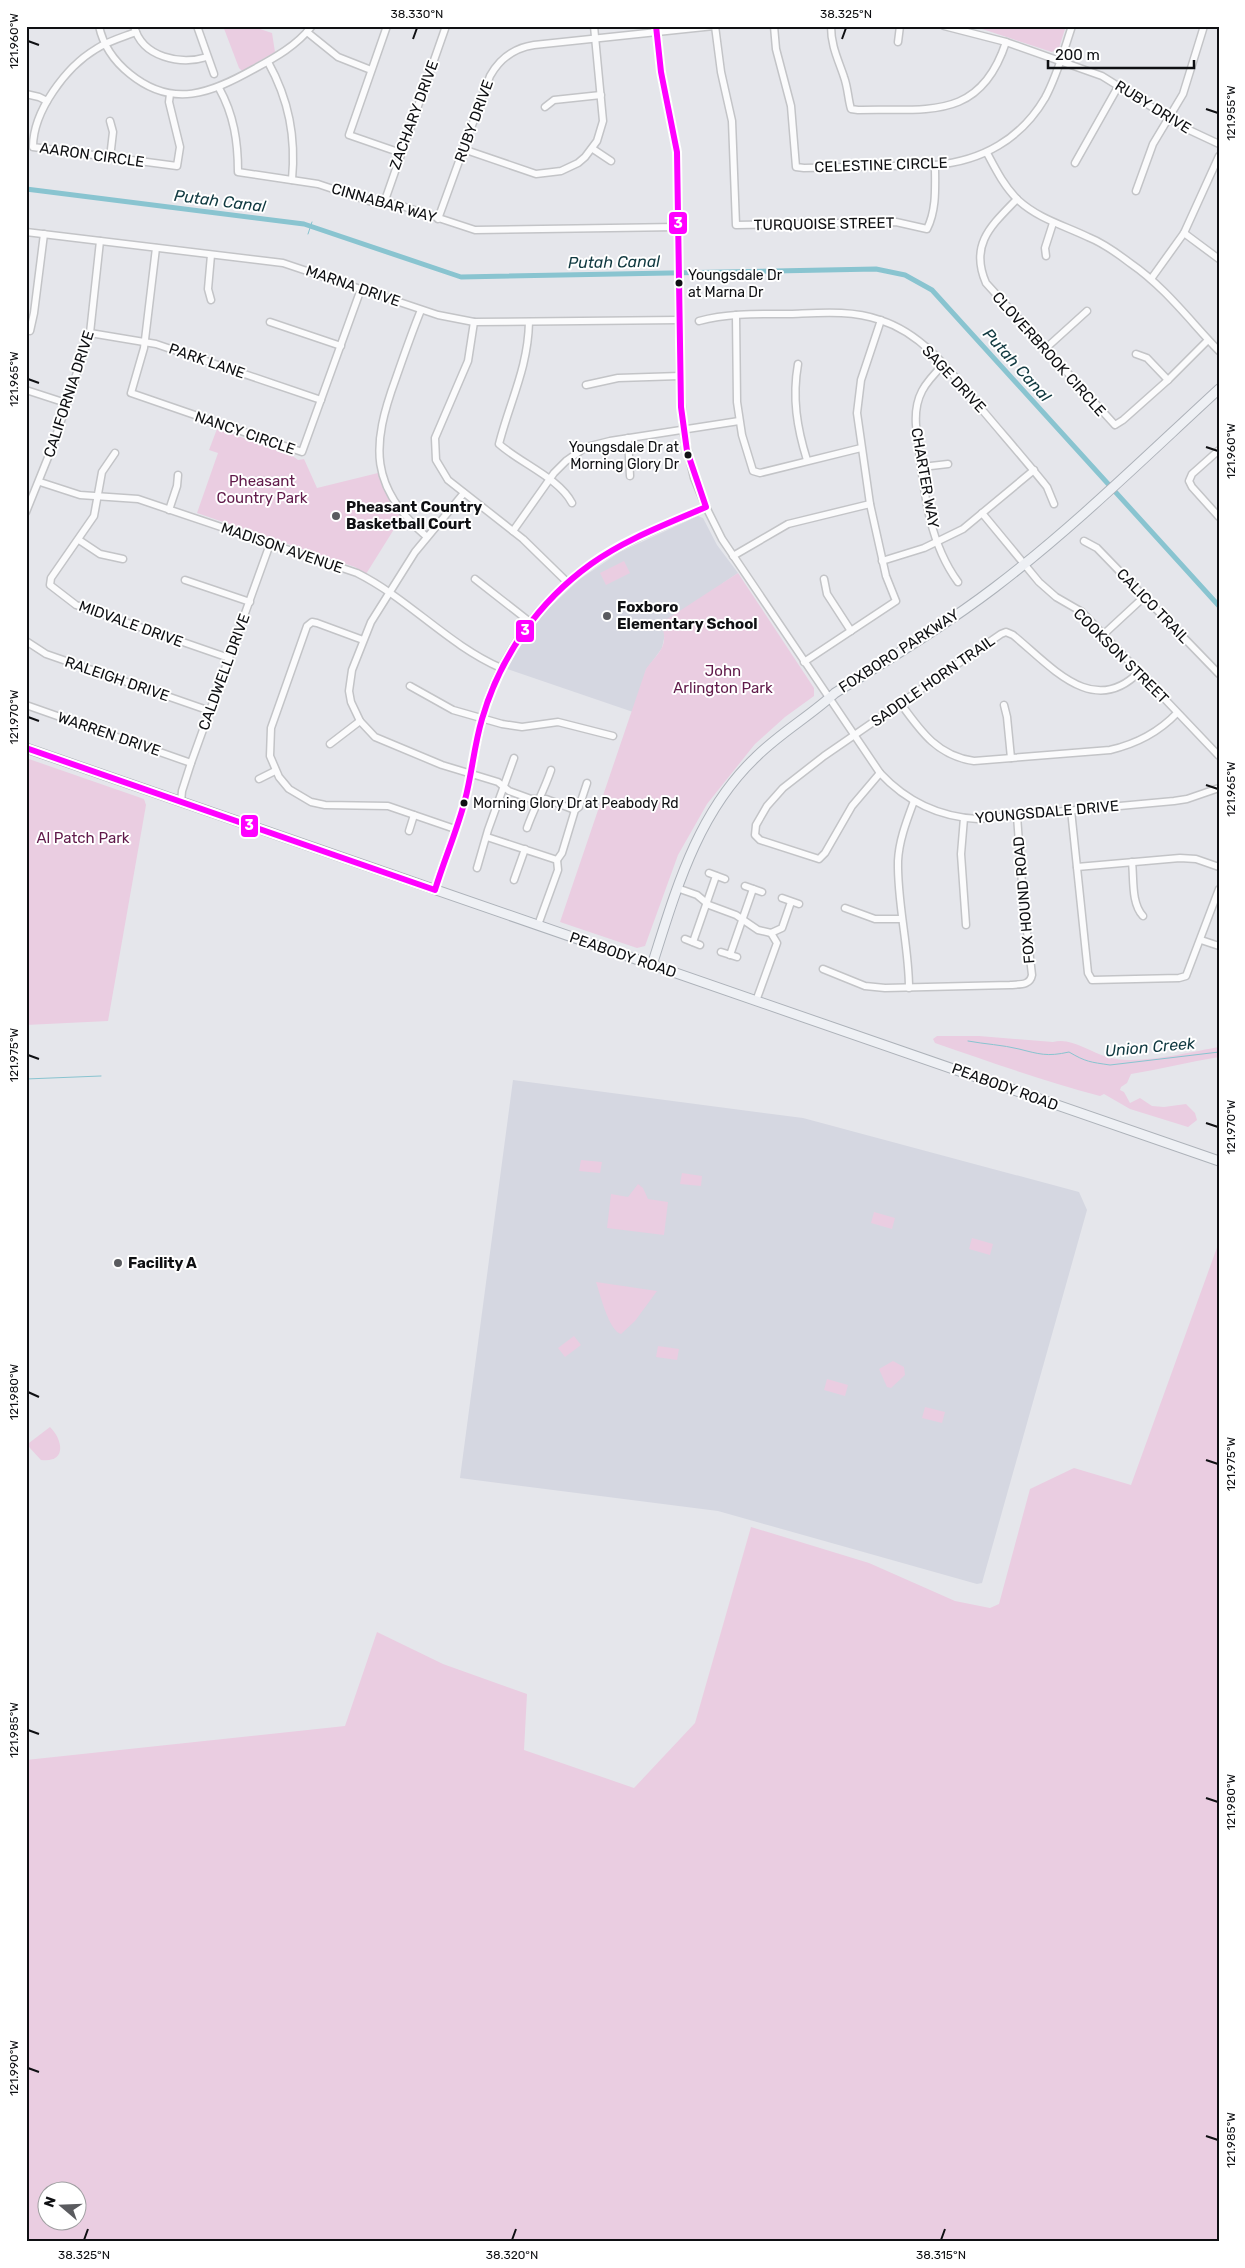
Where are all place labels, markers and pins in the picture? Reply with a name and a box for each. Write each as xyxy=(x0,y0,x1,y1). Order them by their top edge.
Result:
place label: Youngsdale Dr at Marna Dr xyxy=(688,267,783,301)
marker: Youngsdale Dr at Marna Dr xyxy=(674,278,684,288)
place label: Youngsdale Dr at Morning Glory Dr xyxy=(569,439,680,473)
marker: Youngsdale Dr at Morning Glory Dr xyxy=(683,450,693,460)
place label: Pheasant Country Basketball Court xyxy=(346,498,482,533)
marker: Pheasant Country Basketball Court xyxy=(330,510,342,522)
place label: Foxboro Elementary School xyxy=(617,598,758,633)
marker: Foxboro Elementary School xyxy=(601,610,613,622)
place label: Morning Glory Dr at Peabody Rd xyxy=(473,795,679,812)
marker: Morning Glory Dr at Peabody Rd xyxy=(459,798,469,808)
place label: Facility A xyxy=(128,1254,197,1272)
marker: Facility A xyxy=(112,1257,124,1269)

